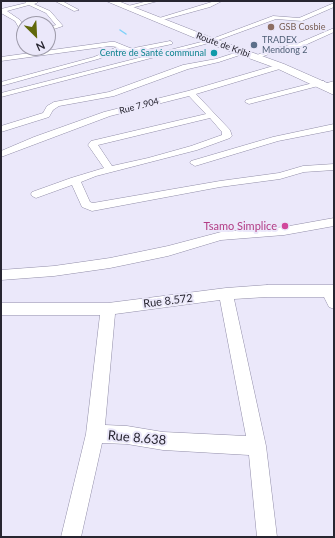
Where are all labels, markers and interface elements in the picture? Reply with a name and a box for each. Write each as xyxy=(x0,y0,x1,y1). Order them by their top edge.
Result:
north arrow xyxy=(16,16,56,56)
marker: GSB Cosbie xyxy=(266,22,276,32)
place label: GSB Cosbie xyxy=(279,22,325,32)
street label: Route de Kribi xyxy=(195,30,251,60)
place label: TRADEX Mendong 2 xyxy=(262,35,307,56)
text: N xyxy=(34,39,47,54)
marker: TRADEX Mendong 2 xyxy=(249,40,259,50)
place label: Centre de Santé communal xyxy=(100,48,206,58)
marker: Centre de Santé communal xyxy=(209,48,219,58)
street label: Rue 7.904 xyxy=(118,96,160,116)
place label: Tsamo Simplice xyxy=(203,219,277,233)
marker: Tsamo Simplice xyxy=(280,221,290,231)
street label: Rue 8.572 xyxy=(143,291,193,311)
street label: Rue 8.638 xyxy=(107,428,167,448)

